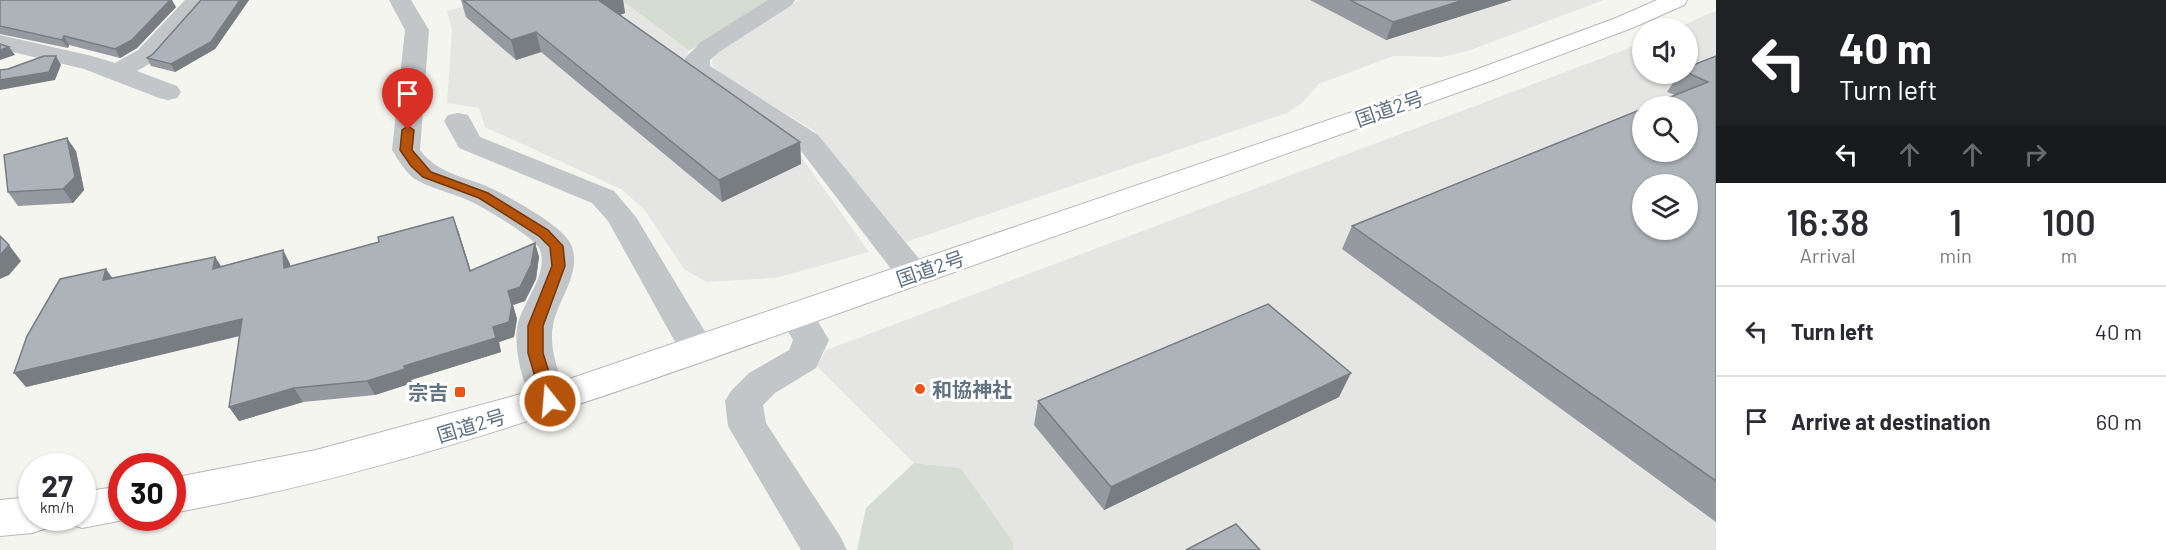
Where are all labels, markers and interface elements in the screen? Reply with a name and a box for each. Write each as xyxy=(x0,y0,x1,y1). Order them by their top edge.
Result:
map controls xyxy=(1632,18,1698,240)
button: sound xyxy=(1632,18,1698,84)
text: 40 m xyxy=(1839,22,1932,72)
icon: left xyxy=(1740,24,1818,102)
pin xyxy=(382,68,433,130)
text: Turn left xyxy=(1839,73,1937,105)
icon: arrive xyxy=(391,77,424,110)
street label: 国道2号 xyxy=(1352,85,1426,131)
button: search xyxy=(1632,96,1698,162)
icon: left xyxy=(1830,138,1863,171)
icon: ahead xyxy=(1893,138,1926,171)
icon: ahead xyxy=(1956,138,1989,171)
icon: right xyxy=(2019,138,2052,171)
button: layers xyxy=(1632,174,1698,240)
text: 16:38 xyxy=(1786,200,1869,243)
text: 1 xyxy=(1949,200,1962,243)
text: 100 xyxy=(2042,200,2096,243)
text: Arrival xyxy=(1800,243,1856,267)
text: min xyxy=(1939,243,1972,267)
text: m xyxy=(2061,243,2077,267)
street label: 国道2号 xyxy=(893,245,967,291)
icon: left xyxy=(1740,315,1773,348)
text: Turn left xyxy=(1791,318,1874,344)
text: 40 m xyxy=(2095,318,2142,344)
position arrow xyxy=(518,369,582,433)
place label: 和協神社 xyxy=(932,377,1012,401)
place label: 宗吉 xyxy=(408,380,448,404)
marker: 和協神社 xyxy=(913,382,927,396)
marker: 宗吉 xyxy=(453,385,467,399)
street label: 国道2号 xyxy=(434,403,508,447)
icon: arrive xyxy=(1740,405,1773,438)
text: Arrive at destination xyxy=(1791,408,1990,434)
text: 60 m xyxy=(2096,408,2142,434)
speed limit sign: 30 xyxy=(108,453,186,531)
text: 27 xyxy=(41,467,73,503)
text: km/h xyxy=(40,498,74,516)

